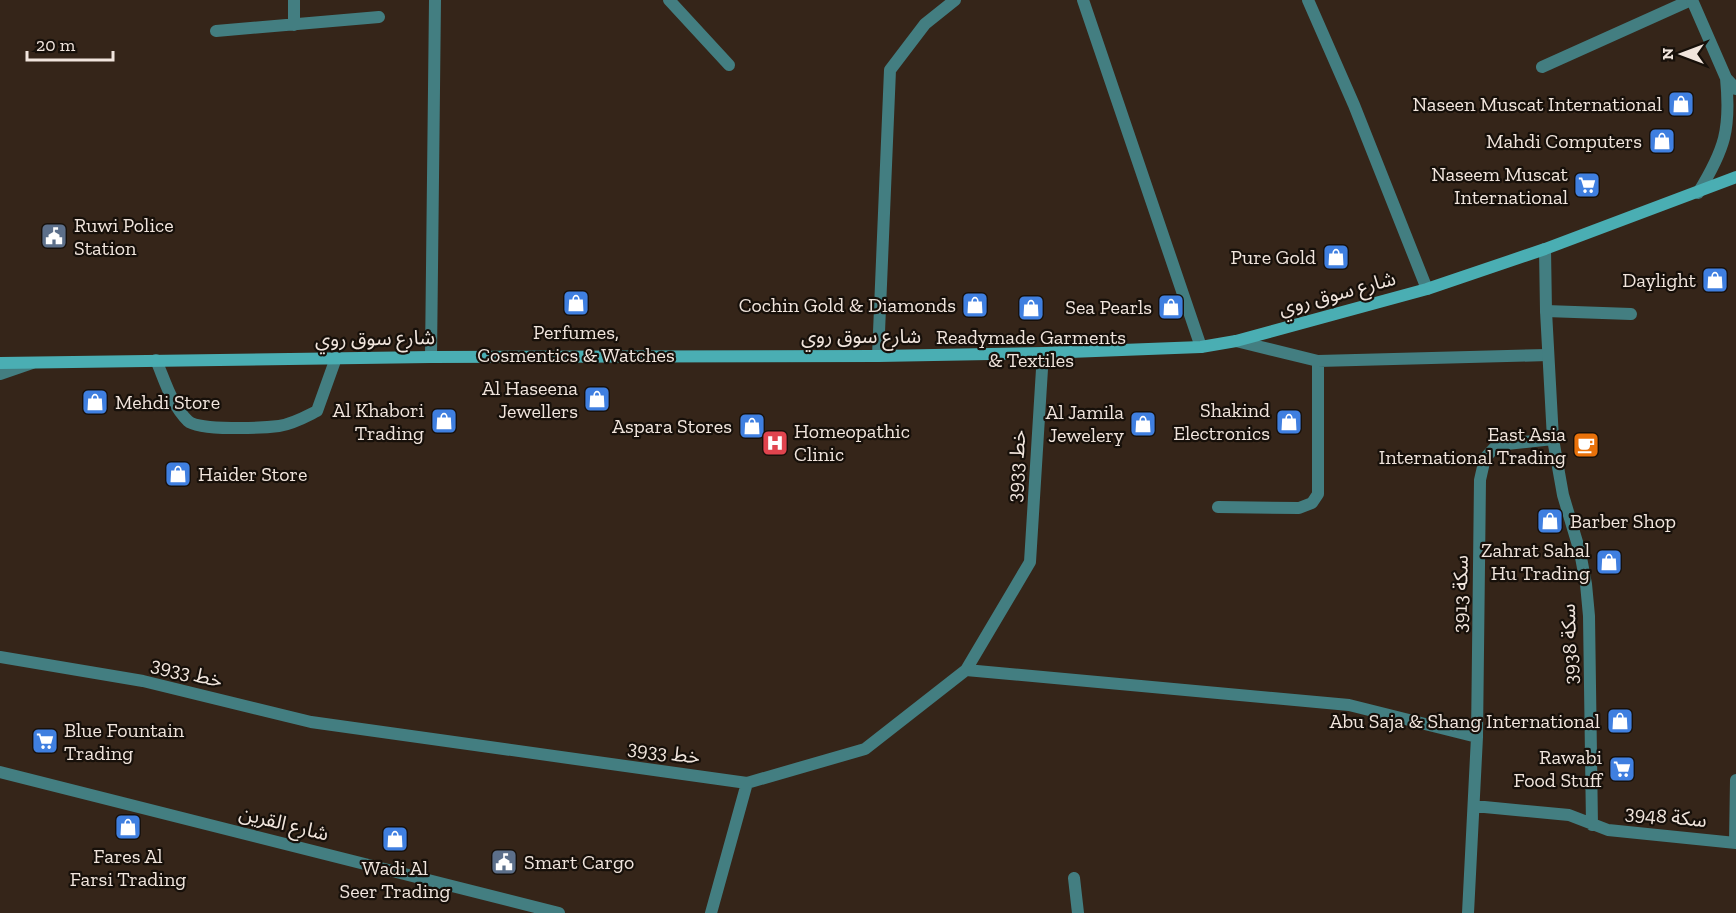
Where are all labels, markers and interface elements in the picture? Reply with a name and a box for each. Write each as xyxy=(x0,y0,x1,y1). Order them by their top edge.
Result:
scale bar xyxy=(27,24,112,62)
north arrow xyxy=(1652,24,1712,84)
text: 20 m xyxy=(36,34,76,56)
text: N xyxy=(1658,48,1677,60)
shop icon: Naseen Muscat International xyxy=(1666,89,1696,119)
place label: Naseen Muscat International xyxy=(1412,92,1662,116)
shop icon: Mahdi Computers xyxy=(1647,126,1677,156)
place label: Mahdi Computers xyxy=(1486,129,1642,153)
place label: Naseem Muscat International xyxy=(1431,162,1569,209)
supermarket icon: Naseem Muscat International xyxy=(1572,170,1602,200)
place label: Ruwi Police Station xyxy=(74,213,174,260)
public building icon: Ruwi Police Station xyxy=(39,221,69,251)
shop icon: Pure Gold xyxy=(1321,242,1351,272)
place label: Pure Gold xyxy=(1231,245,1316,269)
shop icon: Daylight xyxy=(1700,265,1730,295)
street label: شارع سوق روي xyxy=(1276,266,1399,324)
place label: Daylight xyxy=(1622,268,1697,292)
shop icon: Perfumes, Cosmentics & Watches xyxy=(561,288,591,318)
shop icon: Cochin Gold & Diamonds xyxy=(960,290,990,320)
shop icon: Sea Pearls xyxy=(1156,292,1186,322)
place label: Cochin Gold & Diamonds xyxy=(739,293,956,317)
shop icon: Readymade Garments & Textiles xyxy=(1016,293,1046,323)
place label: Sea Pearls xyxy=(1065,295,1152,319)
place label: Perfumes, Cosmentics & Watches xyxy=(477,320,675,367)
street label: شارع سوق روي xyxy=(801,324,921,352)
street label: شارع سوق روي xyxy=(315,325,435,355)
place label: Readymade Garments & Textiles xyxy=(936,325,1126,372)
place label: Al Haseena Jewellers xyxy=(482,376,578,423)
shop icon: Al Haseena Jewellers xyxy=(582,384,612,414)
shop icon: Mehdi Store xyxy=(80,387,110,417)
place label: Mehdi Store xyxy=(115,390,220,414)
place label: Al Khabori Trading xyxy=(333,398,424,445)
place label: Shakind Electronics xyxy=(1173,398,1270,445)
place label: Al Jamila Jewelery xyxy=(1045,400,1125,447)
shop icon: Al Khabori Trading xyxy=(429,406,459,436)
shop icon: Shakind Electronics xyxy=(1274,407,1304,437)
shop icon: Al Jamila Jewelery xyxy=(1128,409,1158,439)
shop icon: Aspara Stores xyxy=(737,411,767,441)
place label: Aspara Stores xyxy=(612,414,732,438)
place label: Homeopathic Clinic xyxy=(794,419,910,466)
place label: East Asia International Trading xyxy=(1379,422,1566,469)
hospital icon: Homeopathic Clinic xyxy=(760,428,790,458)
street label: 3933 خط xyxy=(1001,429,1031,503)
cafe icon: East Asia International Trading xyxy=(1571,430,1601,460)
shop icon: Haider Store xyxy=(163,459,193,489)
place label: Haider Store xyxy=(198,462,307,486)
shop icon: Barber Shop xyxy=(1535,506,1565,536)
place label: Barber Shop xyxy=(1570,509,1676,533)
place label: Zahrat Sahal Hu Trading xyxy=(1481,538,1590,585)
shop icon: Zahrat Sahal Hu Trading xyxy=(1594,547,1624,577)
street label: سكة 3913 xyxy=(1447,555,1473,633)
street label: سكة 3938 xyxy=(1556,603,1582,685)
street label: 3933 خط xyxy=(149,652,225,692)
shop icon: Abu Saja & Shang International xyxy=(1605,706,1635,736)
place label: Abu Saja & Shang International xyxy=(1329,709,1600,733)
place label: Blue Fountain Trading xyxy=(64,718,185,765)
supermarket icon: Blue Fountain Trading xyxy=(30,726,60,756)
street label: 3933 خط xyxy=(626,735,702,769)
place label: Rawabi Food Stuff xyxy=(1514,745,1604,792)
supermarket icon: Rawabi Food Stuff xyxy=(1607,754,1637,784)
street label: شارع القرين xyxy=(236,800,331,849)
street label: سكة 3948 xyxy=(1624,800,1708,832)
shop icon: Fares Al Farsi Trading xyxy=(113,812,143,842)
shop icon: Wadi Al Seer Trading xyxy=(380,824,410,854)
place label: Fares Al Farsi Trading xyxy=(70,844,186,891)
public building icon: Smart Cargo xyxy=(489,847,519,877)
place label: Smart Cargo xyxy=(524,850,634,874)
place label: Wadi Al Seer Trading xyxy=(340,856,450,903)

